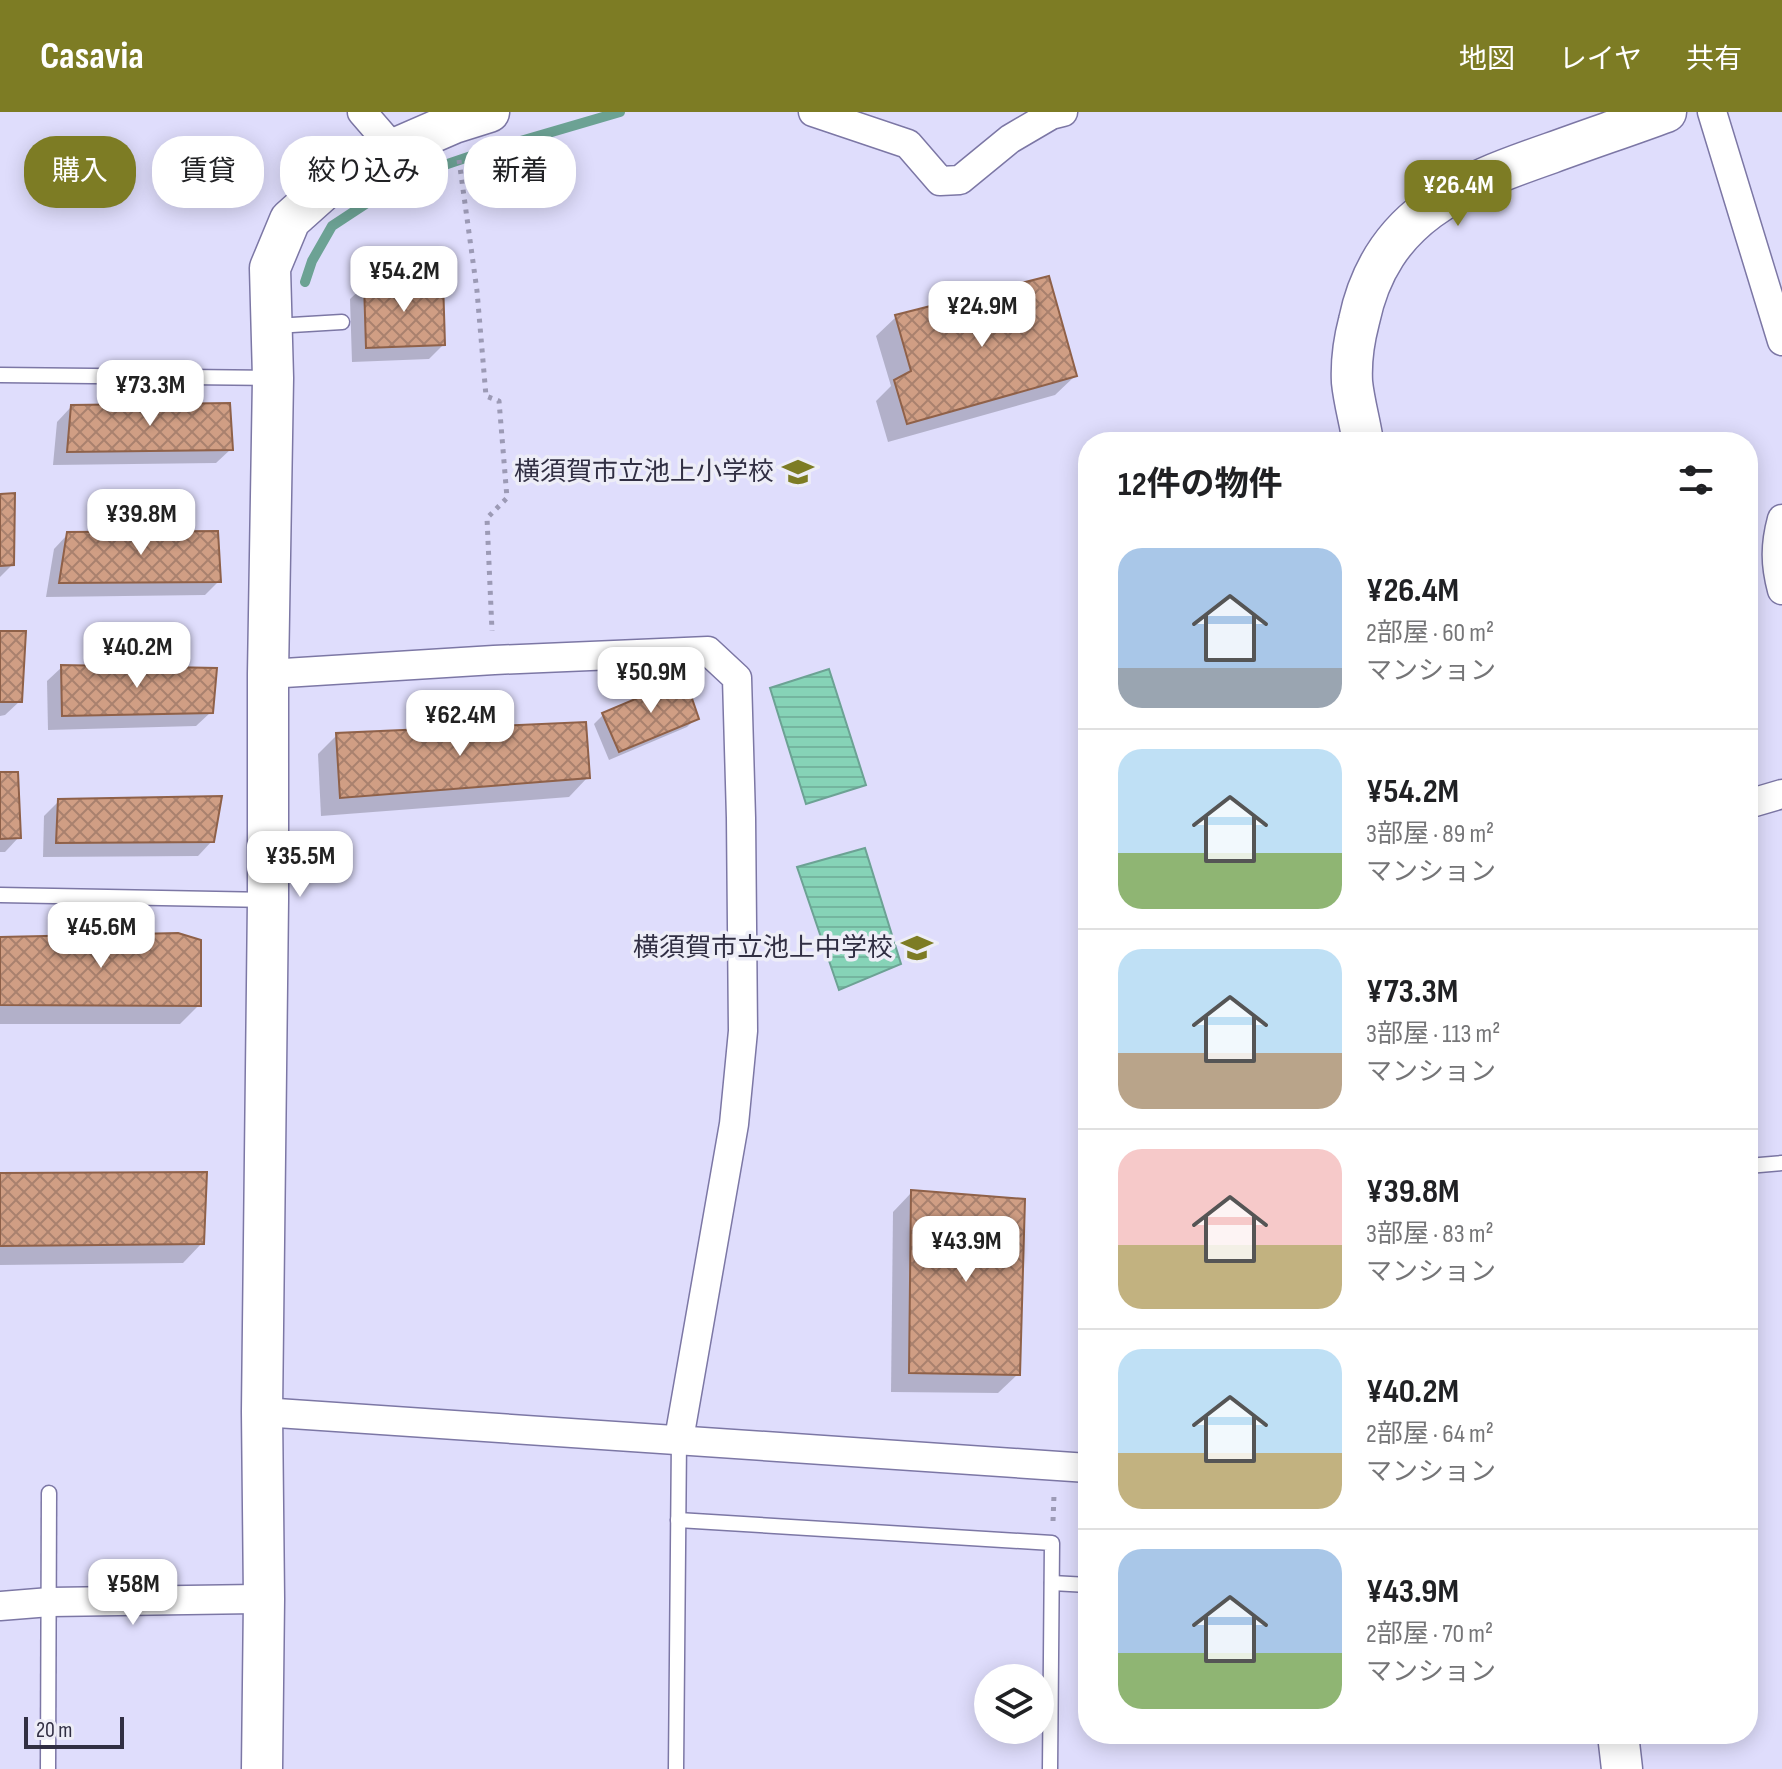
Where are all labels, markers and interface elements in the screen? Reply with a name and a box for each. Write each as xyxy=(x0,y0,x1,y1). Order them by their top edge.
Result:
text: Casavia xyxy=(40,34,144,79)
text: 地図 xyxy=(1459,43,1515,76)
text: レイヤ xyxy=(1559,43,1642,76)
text: 共有 xyxy=(1686,43,1742,76)
chip: 購入 xyxy=(24,136,136,208)
chip: 賃貸 xyxy=(152,136,264,208)
chip: 絞り込み xyxy=(280,136,448,208)
chip: 新着 xyxy=(464,136,576,208)
pin: ¥26.4M xyxy=(1393,160,1523,228)
text: ¥26.4M xyxy=(1422,170,1494,201)
pin: ¥54.2M xyxy=(339,246,469,314)
text: ¥54.2M xyxy=(368,256,440,287)
pin: ¥24.9M xyxy=(917,281,1047,349)
text: ¥24.9M xyxy=(946,291,1018,322)
pin: ¥73.3M xyxy=(85,360,215,428)
text: ¥73.3M xyxy=(115,370,185,401)
school or university icon: 横須賀市立池上小学校 xyxy=(781,455,815,489)
place label: 横須賀市立池上小学校 xyxy=(514,457,774,488)
icon: filters xyxy=(1674,458,1718,502)
text: 12件の物件 xyxy=(1118,464,1283,505)
pin: ¥39.8M xyxy=(76,489,206,557)
text: ¥39.8M xyxy=(105,499,177,530)
text: ¥26.4M xyxy=(1366,570,1459,611)
icon: home xyxy=(1182,580,1278,676)
text: 2部屋 · 60 m² xyxy=(1366,618,1494,649)
pin: ¥40.2M xyxy=(72,622,202,690)
text: ¥40.2M xyxy=(101,632,173,663)
pin: ¥50.9M xyxy=(586,647,716,715)
text: マンション xyxy=(1366,656,1496,687)
text: ¥50.9M xyxy=(616,657,686,688)
pin: ¥62.4M xyxy=(395,690,525,758)
text: ¥62.4M xyxy=(424,700,496,731)
text: ¥54.2M xyxy=(1366,771,1459,812)
icon: home xyxy=(1182,781,1278,877)
text: 3部屋 · 89 m² xyxy=(1366,819,1494,850)
pin: ¥35.5M xyxy=(235,831,365,899)
text: ¥35.5M xyxy=(265,841,335,872)
text: マンション xyxy=(1366,857,1496,888)
pin: ¥45.6M xyxy=(36,902,166,970)
text: ¥45.6M xyxy=(66,912,136,943)
school or university icon: 横須賀市立池上中学校 xyxy=(900,931,934,965)
place label: 横須賀市立池上中学校 xyxy=(633,933,893,964)
text: ¥73.3M xyxy=(1366,971,1458,1012)
icon: home xyxy=(1182,981,1278,1077)
text: 3部屋 · 113 m² xyxy=(1366,1019,1500,1050)
text: マンション xyxy=(1366,1057,1496,1088)
text: ¥39.8M xyxy=(1366,1171,1460,1212)
icon: home xyxy=(1182,1181,1278,1277)
pin: ¥43.9M xyxy=(901,1216,1031,1284)
text: 3部屋 · 83 m² xyxy=(1366,1219,1494,1250)
text: ¥43.9M xyxy=(930,1226,1002,1257)
text: マンション xyxy=(1366,1257,1496,1288)
text: ¥40.2M xyxy=(1366,1371,1459,1412)
icon: home xyxy=(1182,1381,1278,1477)
text: 2部屋 · 64 m² xyxy=(1366,1419,1494,1450)
text: マンション xyxy=(1366,1457,1496,1488)
pin: ¥58M xyxy=(86,1559,180,1627)
text: ¥58M xyxy=(106,1569,160,1600)
text: ¥43.9M xyxy=(1366,1571,1459,1612)
icon: home xyxy=(1182,1581,1278,1677)
text: 2部屋 · 70 m² xyxy=(1366,1619,1493,1650)
text: マンション xyxy=(1366,1657,1496,1688)
map controls xyxy=(974,1664,1054,1744)
button: layers xyxy=(974,1664,1054,1744)
scale bar xyxy=(24,1713,124,1749)
text: 20 m xyxy=(36,1717,73,1744)

